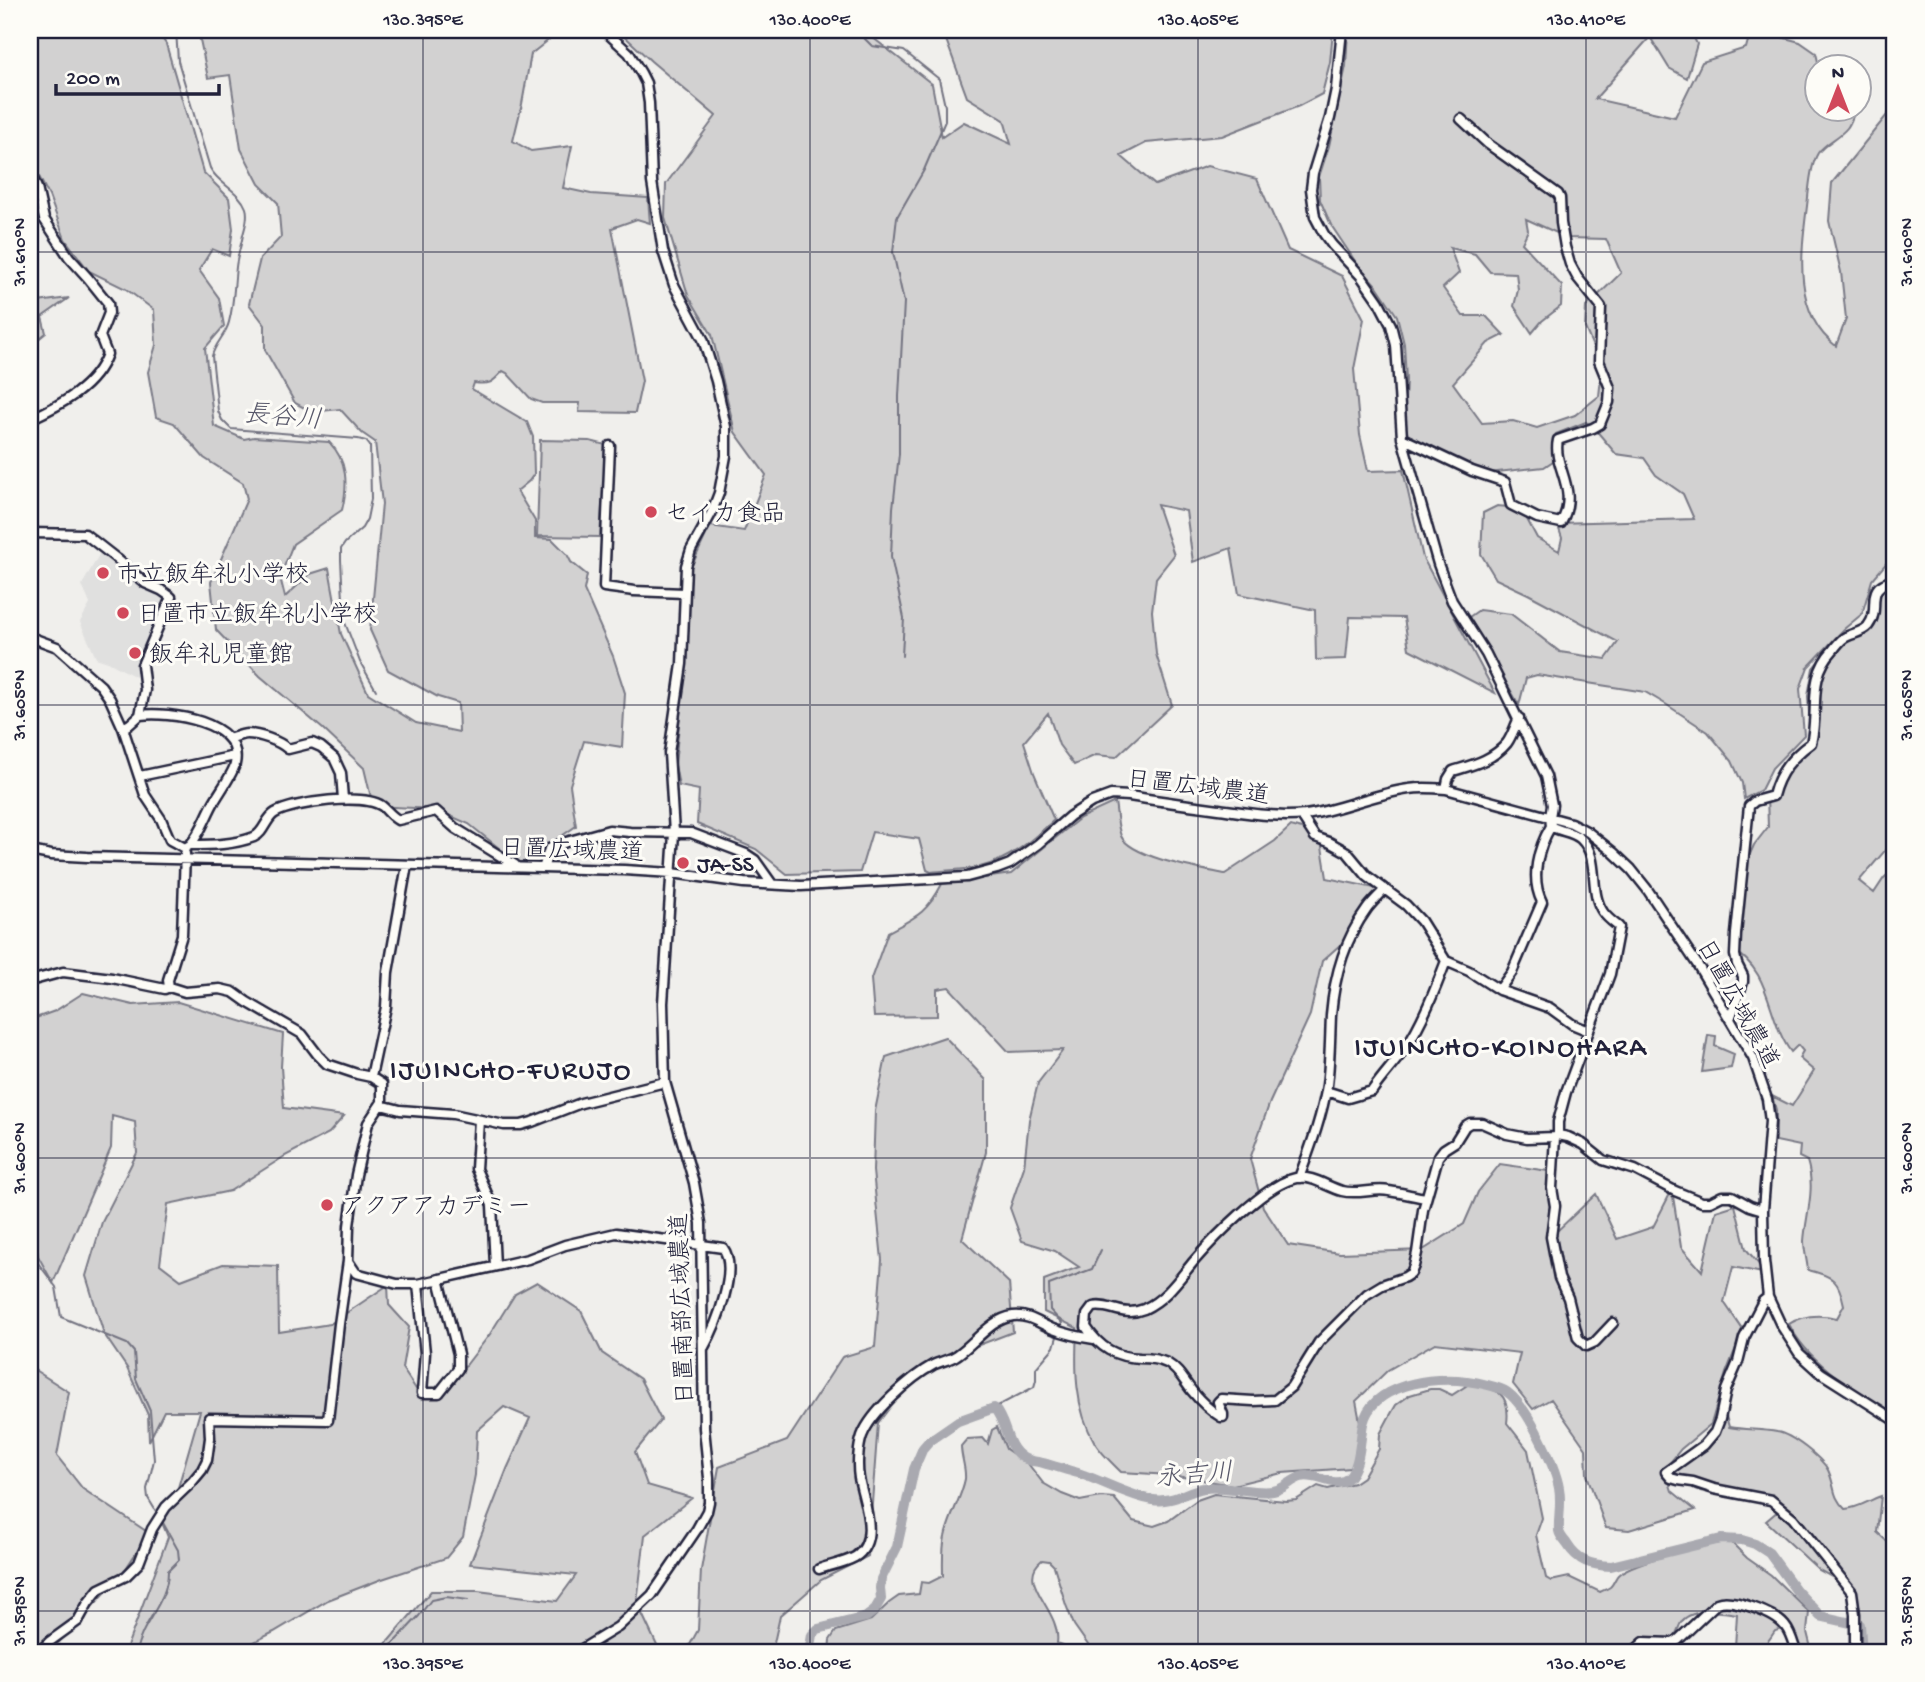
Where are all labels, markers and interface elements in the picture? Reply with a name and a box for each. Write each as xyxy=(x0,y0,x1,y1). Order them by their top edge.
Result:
text: 130.395°E xyxy=(382,11,464,32)
text: 130.400°E xyxy=(769,11,851,32)
text: 130.405°E xyxy=(1157,11,1239,32)
text: 130.410°E xyxy=(1546,11,1626,32)
scale bar xyxy=(56,52,219,96)
north arrow xyxy=(1802,52,1872,122)
text: N xyxy=(1832,63,1844,86)
text: 200 m xyxy=(66,68,120,93)
text: 31.610°N xyxy=(11,218,32,287)
text: 31.610°N xyxy=(1898,218,1919,287)
water label: 長谷川 xyxy=(242,401,323,438)
place label: セイカ食品 xyxy=(665,500,785,530)
marker: セイカ食品 xyxy=(643,504,659,520)
place label: 市立飯牟礼小学校 xyxy=(117,561,309,591)
marker: 市立飯牟礼小学校 xyxy=(95,565,111,581)
place label: 日置市立飯牟礼小学校 xyxy=(137,601,377,631)
marker: 日置市立飯牟礼小学校 xyxy=(115,605,131,621)
place label: 飯牟礼児童館 xyxy=(149,641,293,671)
marker: 飯牟礼児童館 xyxy=(127,645,143,661)
text: 31.605°N xyxy=(11,670,32,741)
text: 31.605°N xyxy=(1898,670,1919,741)
street label: 日置広域農道 xyxy=(1124,765,1271,813)
street label: 日置広域農道 xyxy=(499,834,644,870)
place label: JA-SS xyxy=(697,852,755,881)
marker: JA-SS xyxy=(675,855,691,871)
street label: 日置広域農道 xyxy=(1688,934,1784,1075)
district label: IJUINCHO-KOINOHARA xyxy=(1354,1033,1648,1066)
district label: IJUINCHO-FURUJO xyxy=(390,1056,632,1089)
text: 31.600°N xyxy=(11,1122,32,1195)
text: 31.600°N xyxy=(1898,1122,1919,1195)
place label: アクアアカデミー xyxy=(341,1194,531,1223)
marker: アクアアカデミー xyxy=(319,1197,335,1213)
street label: 日置南部広域農道 xyxy=(666,1212,702,1405)
water label: 永吉川 xyxy=(1154,1458,1234,1496)
text: 31.595°N xyxy=(11,1576,32,1647)
text: 31.595°N xyxy=(1898,1576,1919,1647)
text: 130.395°E xyxy=(382,1655,464,1676)
text: 130.400°E xyxy=(769,1655,851,1676)
text: 130.405°E xyxy=(1157,1655,1239,1676)
text: 130.410°E xyxy=(1546,1655,1626,1676)

